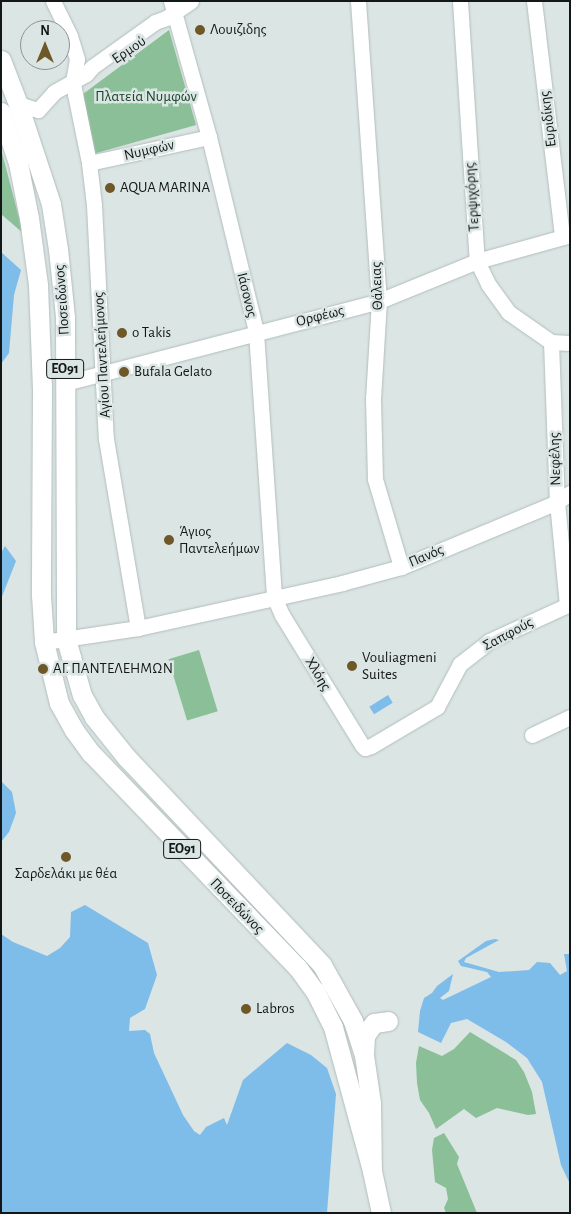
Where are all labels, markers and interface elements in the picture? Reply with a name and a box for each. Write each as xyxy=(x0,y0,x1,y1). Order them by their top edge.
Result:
north arrow xyxy=(20,20,70,70)
place label: Λουιζιδης xyxy=(210,21,267,39)
text: N xyxy=(40,24,50,38)
marker: Λουιζιδης xyxy=(194,24,206,36)
street label: Ερμού xyxy=(109,32,149,68)
park label: Πλατεία Νυμφών xyxy=(95,88,197,106)
street label: Ευριδίκης xyxy=(536,90,560,148)
street label: Νυμφών xyxy=(122,135,176,165)
street label: Τερψιχόρης xyxy=(461,162,483,232)
place label: AQUA MARINA xyxy=(120,179,210,197)
marker: AQUA MARINA xyxy=(104,182,116,194)
street label: Θάλειας xyxy=(367,262,387,310)
street label: Ποσειδώνος xyxy=(51,264,73,336)
street label: Ιάσονος xyxy=(233,271,261,319)
street label: Αγίου Παντελεήμονος xyxy=(90,292,114,418)
street label: Ορφέως xyxy=(294,301,346,331)
place label: o Takis xyxy=(132,324,171,342)
marker: o Takis xyxy=(116,327,128,339)
road number: ΕΟ91 xyxy=(45,358,85,380)
place label: Bufala Gelato xyxy=(134,363,212,381)
marker: Bufala Gelato xyxy=(118,366,130,378)
street label: Νεφέλης xyxy=(545,432,565,486)
place label: Άγιος Παντελεήμων xyxy=(179,522,260,557)
marker: Άγιος Παντελεήμων xyxy=(163,534,175,546)
street label: Πανός xyxy=(406,541,446,571)
street label: Σαπφούς xyxy=(480,613,536,655)
place label: Vouliagmeni Suites xyxy=(362,648,437,683)
street label: Χλόης xyxy=(301,654,335,694)
place label: ΑΓ. ΠΑΝΤΕΛΕΗΜΩΝ xyxy=(53,660,173,678)
marker: Vouliagmeni Suites xyxy=(346,660,358,672)
marker: ΑΓ. ΠΑΝΤΕΛΕΗΜΩΝ xyxy=(37,663,49,675)
road number: ΕΟ91 xyxy=(162,838,202,861)
marker: Σαρδελάκι με θέα xyxy=(60,851,72,863)
place label: Σαρδελάκι με θέα xyxy=(15,865,117,883)
street label: Ποσειδώνος xyxy=(206,874,268,938)
place label: Labros xyxy=(256,1000,294,1018)
marker: Labros xyxy=(240,1003,252,1015)

